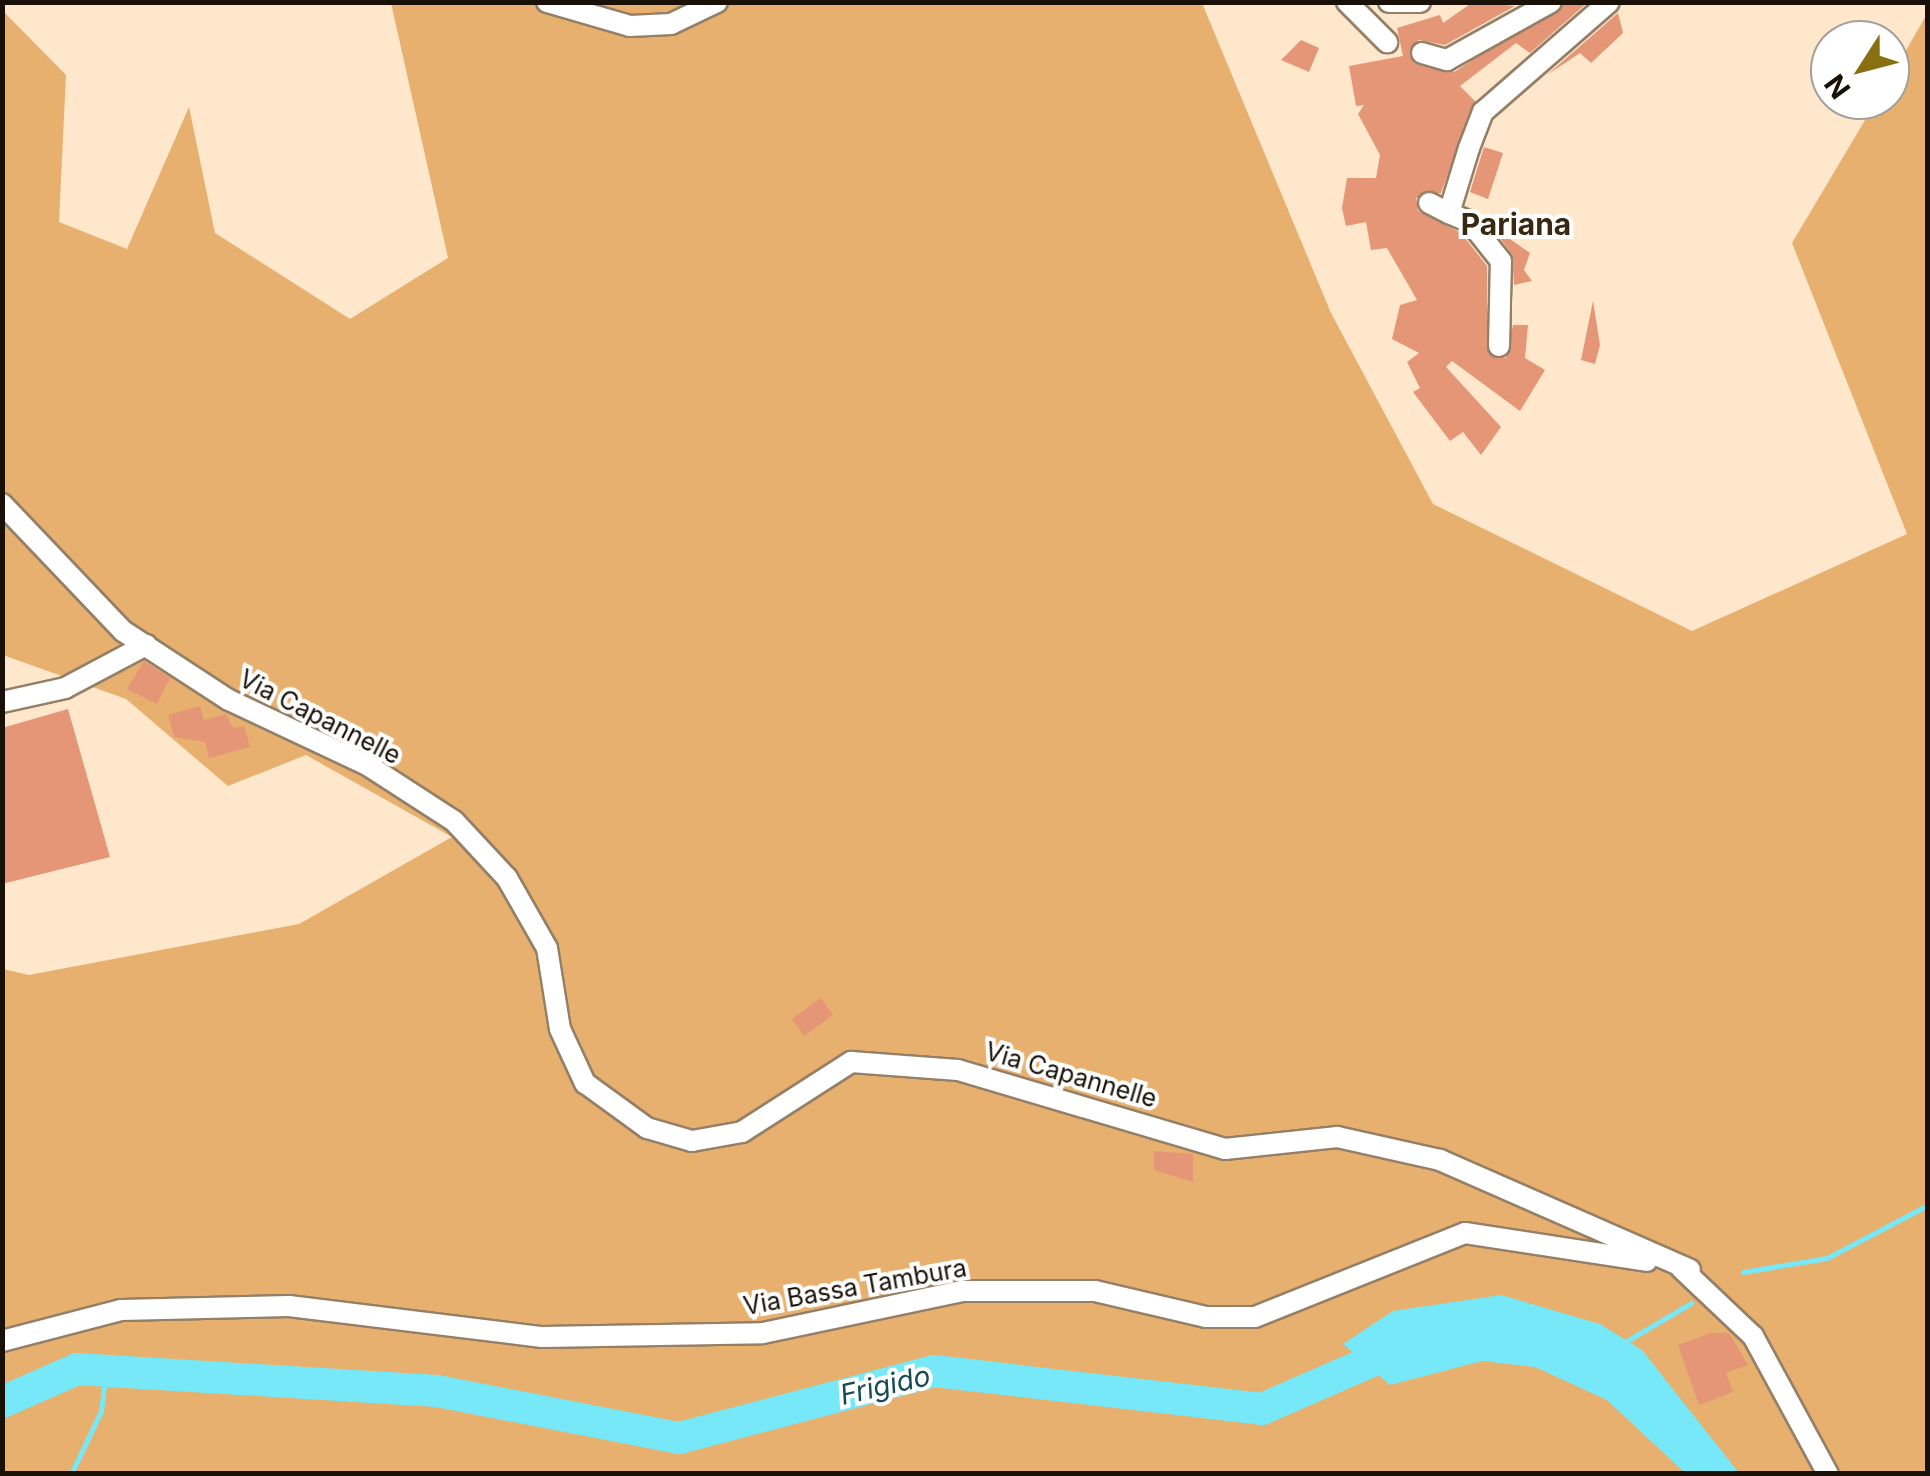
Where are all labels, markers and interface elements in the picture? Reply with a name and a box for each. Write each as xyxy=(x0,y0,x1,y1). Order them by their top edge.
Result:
north arrow xyxy=(1810,20,1910,120)
text: N xyxy=(1817,68,1857,105)
district label: Pariana xyxy=(1461,206,1571,242)
street label: Via Capannelle xyxy=(234,663,406,771)
street label: Via Capannelle xyxy=(982,1036,1160,1114)
street label: Via Bassa Tambura xyxy=(741,1253,969,1321)
water label: Frigido xyxy=(837,1358,933,1412)

